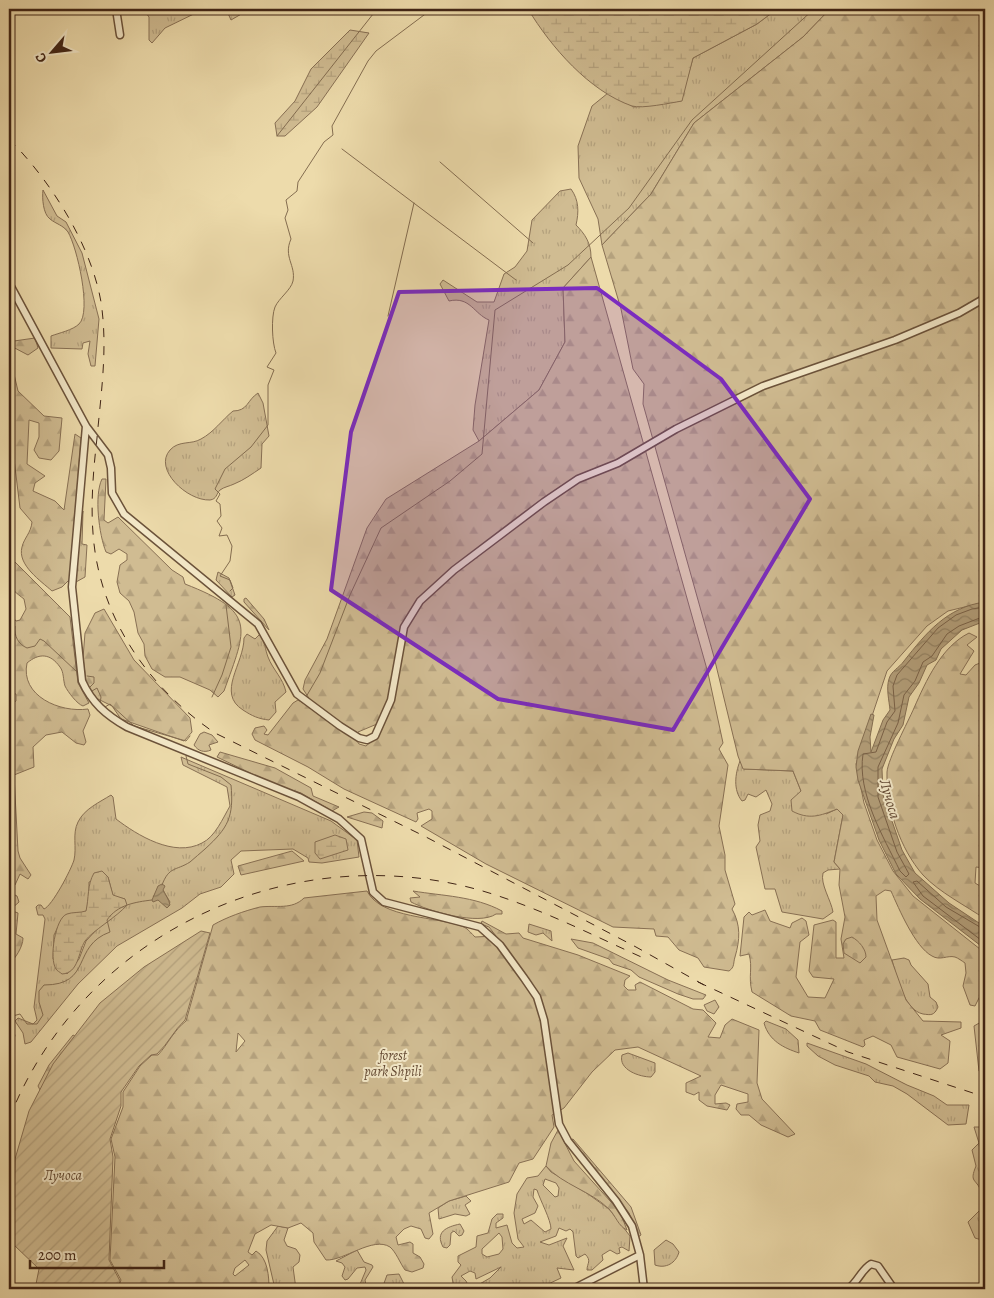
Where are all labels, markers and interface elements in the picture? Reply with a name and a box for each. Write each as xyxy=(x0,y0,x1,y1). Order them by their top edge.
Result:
north arrow xyxy=(28,28,78,78)
text: С xyxy=(30,49,51,66)
water label: Лучоса xyxy=(875,776,905,821)
park label: forest park Shpili xyxy=(363,1046,422,1081)
park label: Лучоса xyxy=(43,1166,82,1185)
scale bar xyxy=(30,1238,164,1270)
text: 200 m xyxy=(38,1245,77,1265)

